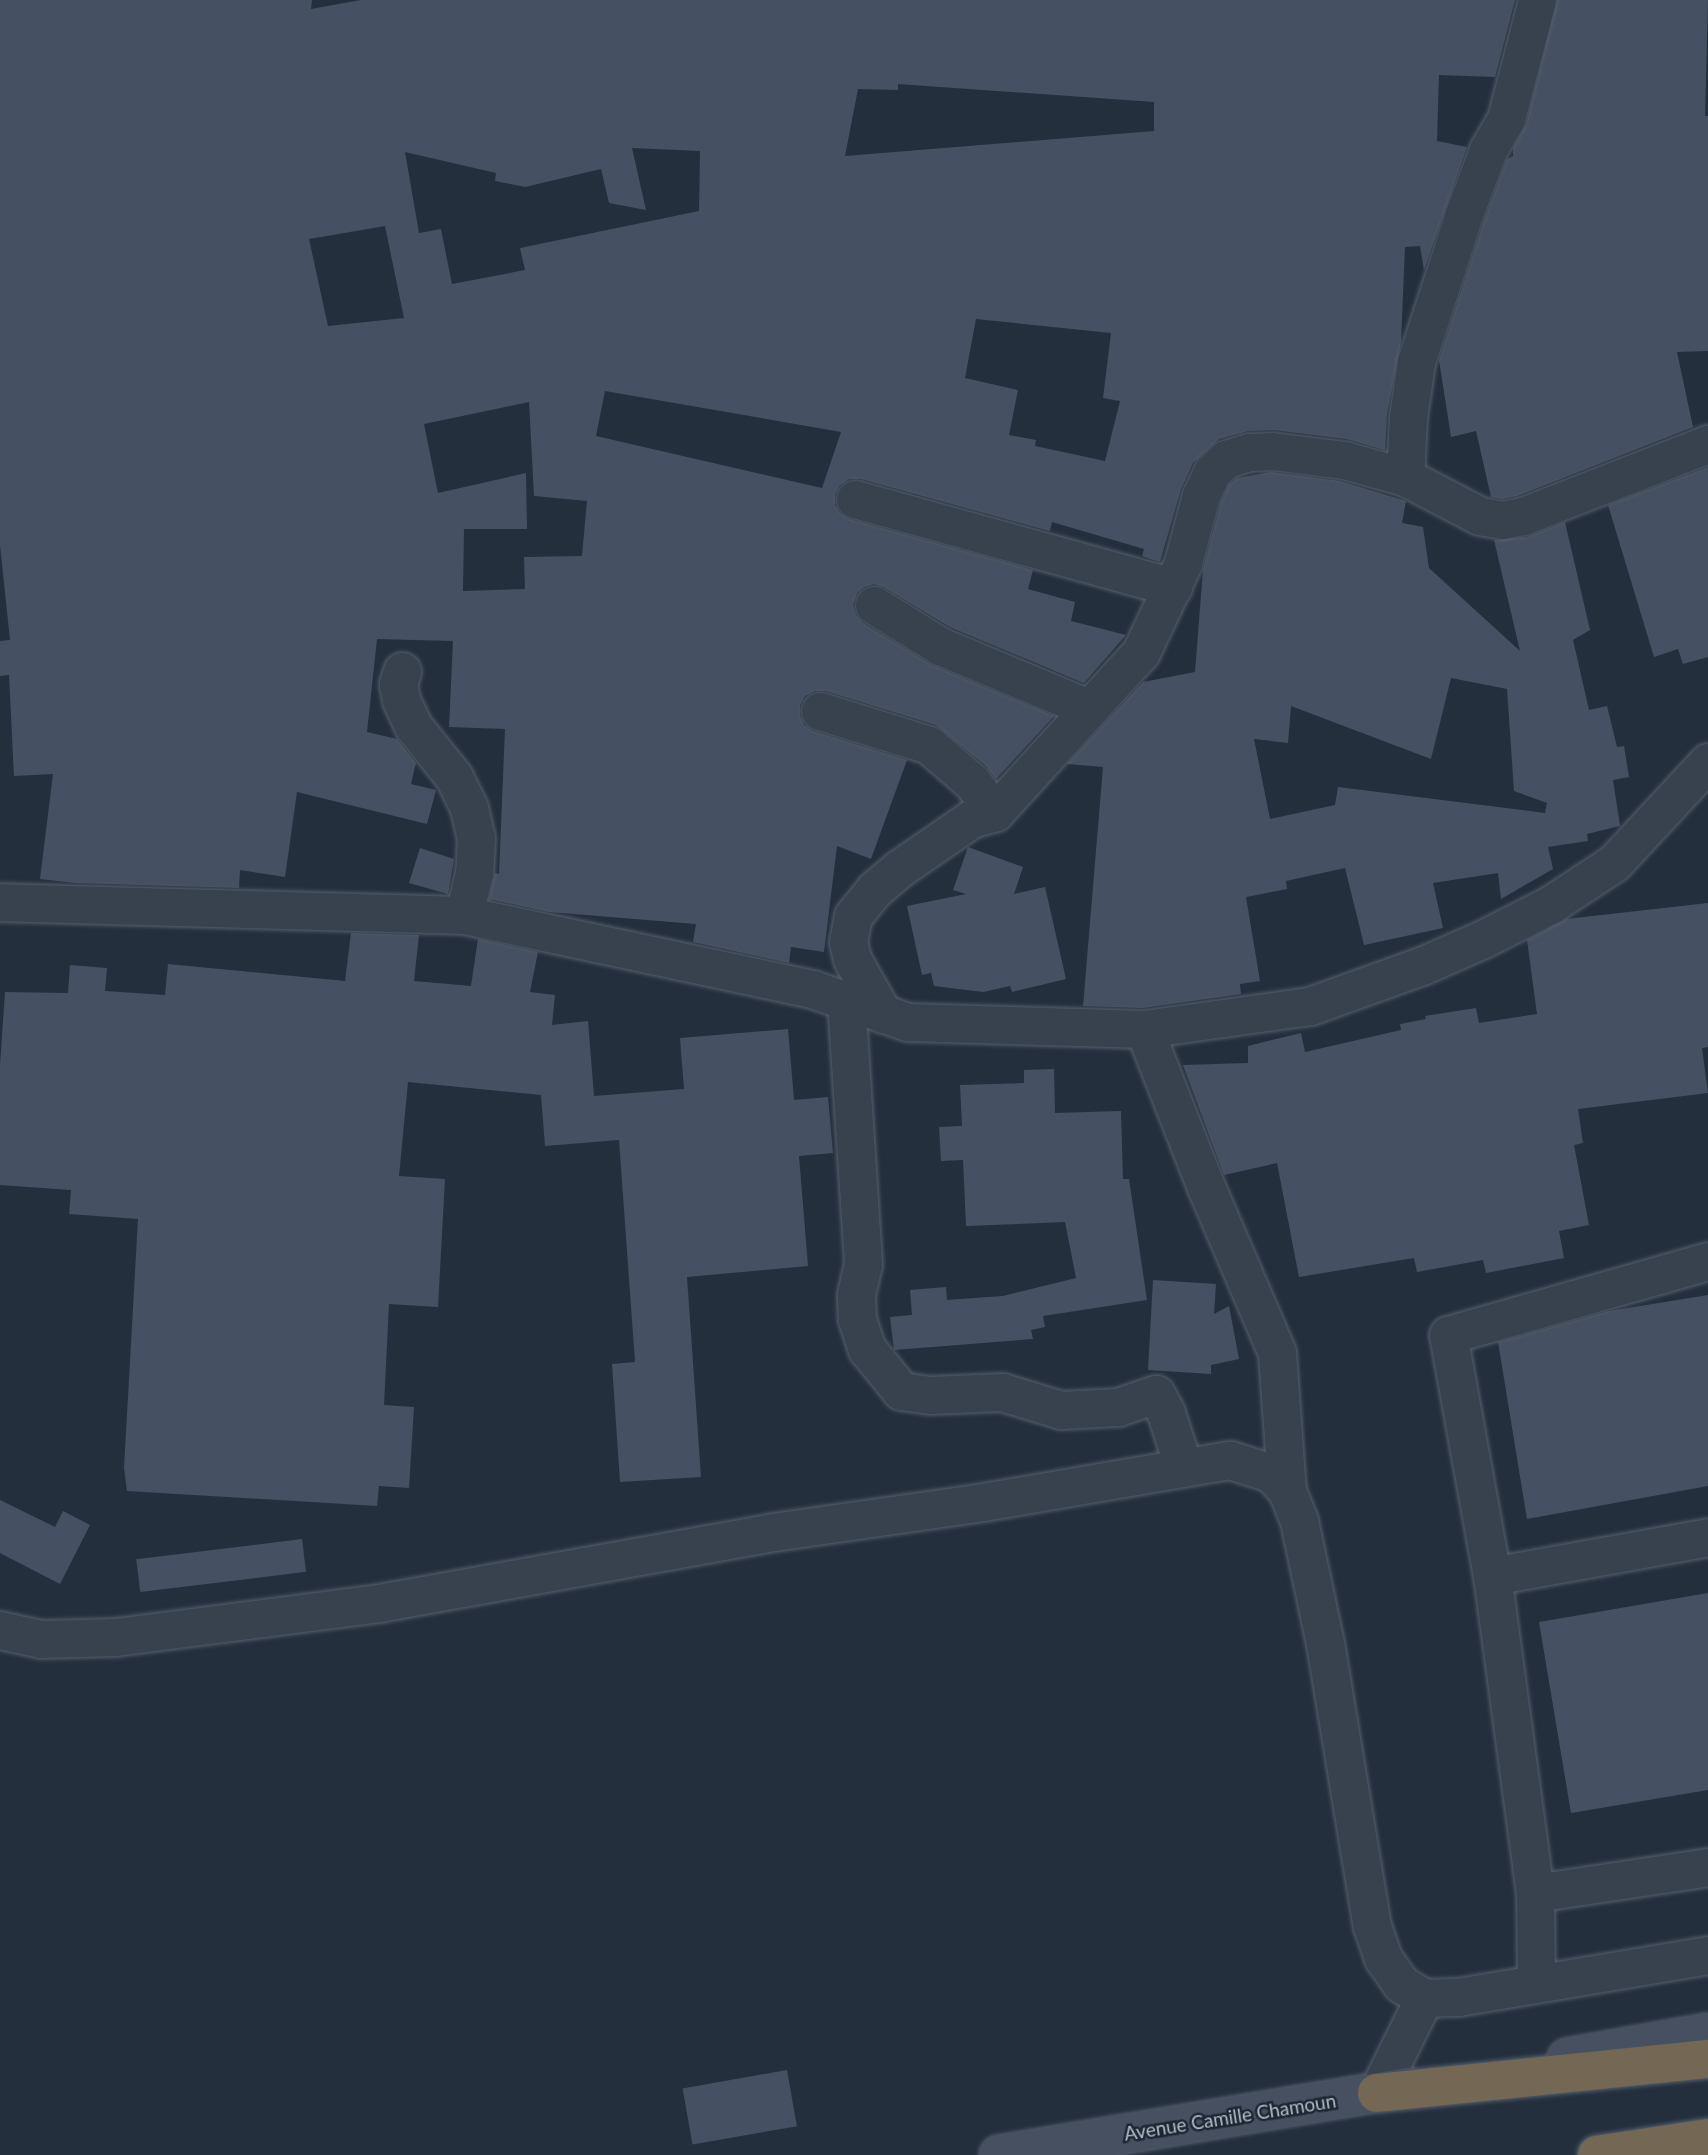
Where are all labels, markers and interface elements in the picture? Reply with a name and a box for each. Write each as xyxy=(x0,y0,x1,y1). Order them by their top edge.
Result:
street label: Avenue Camille Chamoun xyxy=(1122,2089,1338,2145)

